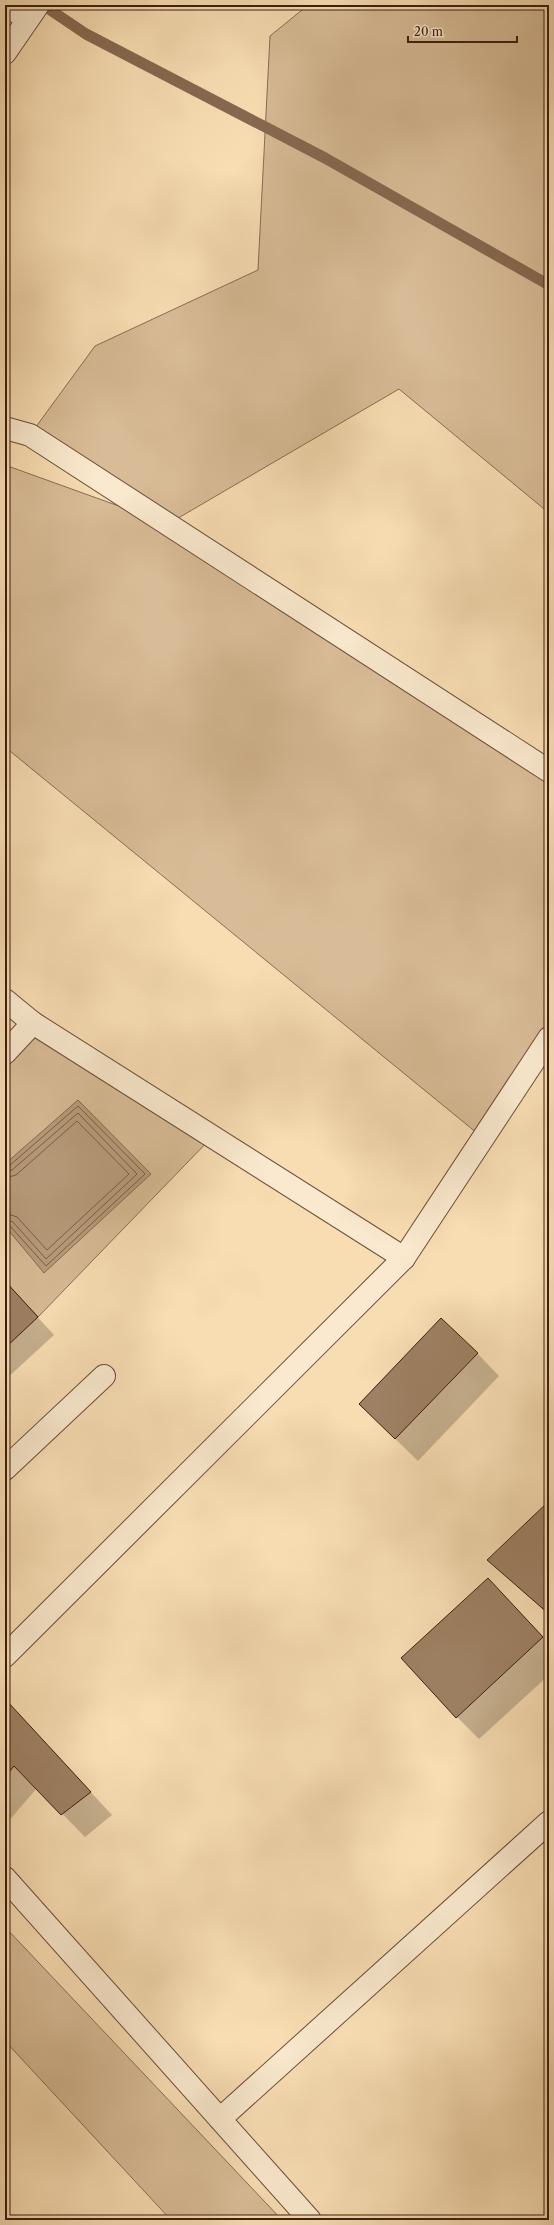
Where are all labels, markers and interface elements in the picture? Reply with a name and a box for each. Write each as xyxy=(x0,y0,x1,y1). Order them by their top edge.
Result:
scale bar xyxy=(408,18,517,44)
text: 20 m xyxy=(414,24,443,39)

